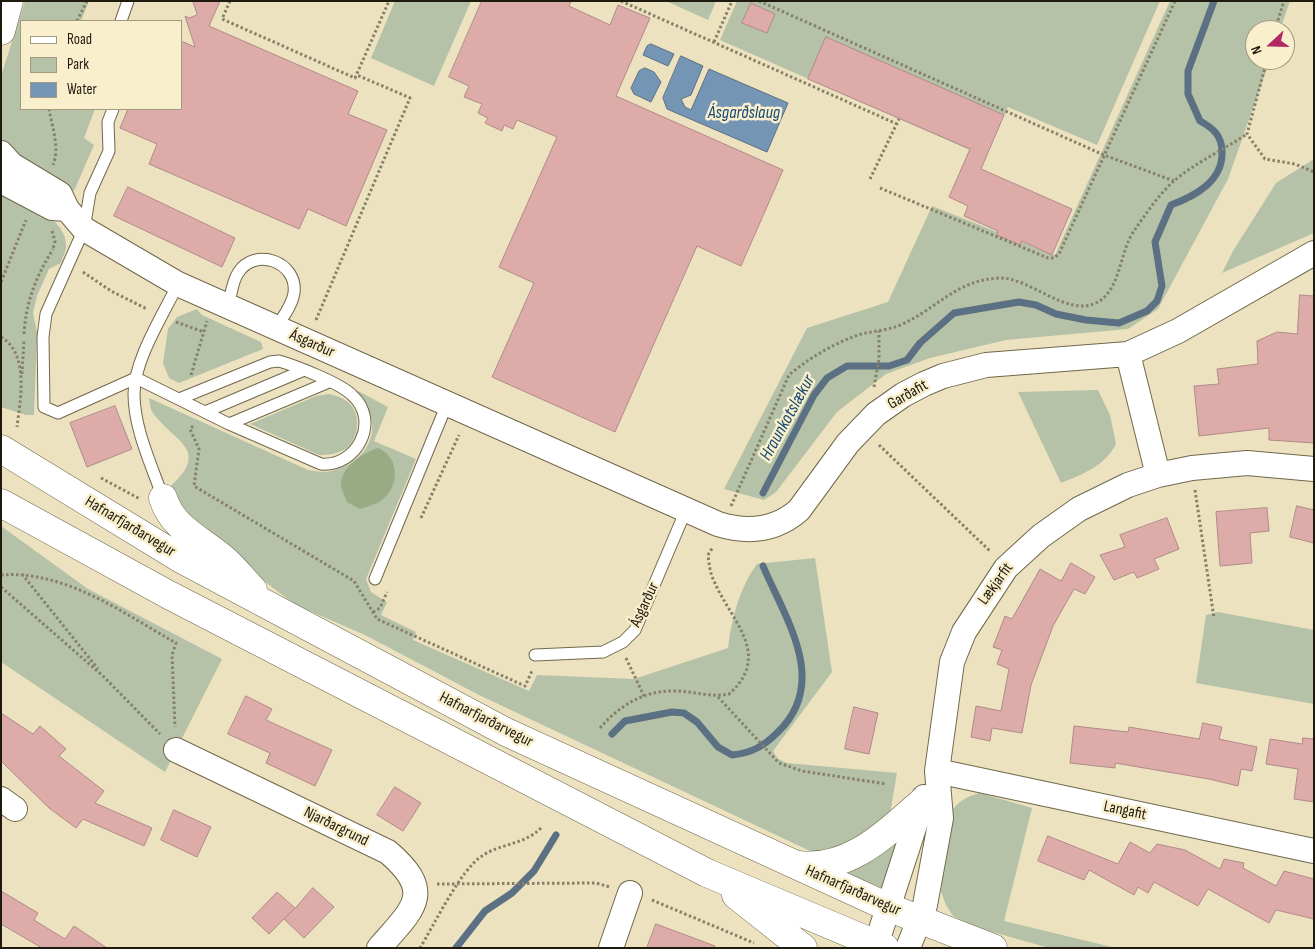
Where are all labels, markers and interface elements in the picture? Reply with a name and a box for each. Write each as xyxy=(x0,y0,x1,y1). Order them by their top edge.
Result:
legend xyxy=(20,20,182,110)
north arrow xyxy=(1245,20,1295,70)
text: Road xyxy=(67,30,92,49)
text: N xyxy=(1247,44,1266,57)
text: Park xyxy=(67,55,89,74)
text: Water xyxy=(67,80,97,99)
water label: Ásgarðslaug xyxy=(708,102,780,124)
street label: Ásgarður xyxy=(287,326,337,362)
water label: Hraunkotslækur xyxy=(756,372,820,464)
street label: Garðafit xyxy=(885,376,931,414)
street label: Hafnarfjarðarvegur xyxy=(81,492,179,562)
street label: Lækjarfit xyxy=(974,559,1018,609)
street label: Ásgarður xyxy=(626,580,664,630)
street label: Hafnarfjarðarvegur xyxy=(436,688,536,752)
street label: Langafit xyxy=(1102,797,1148,825)
street label: Njarðargrund xyxy=(300,803,372,851)
street label: Hafnarfjarðarvegur xyxy=(802,861,904,921)

